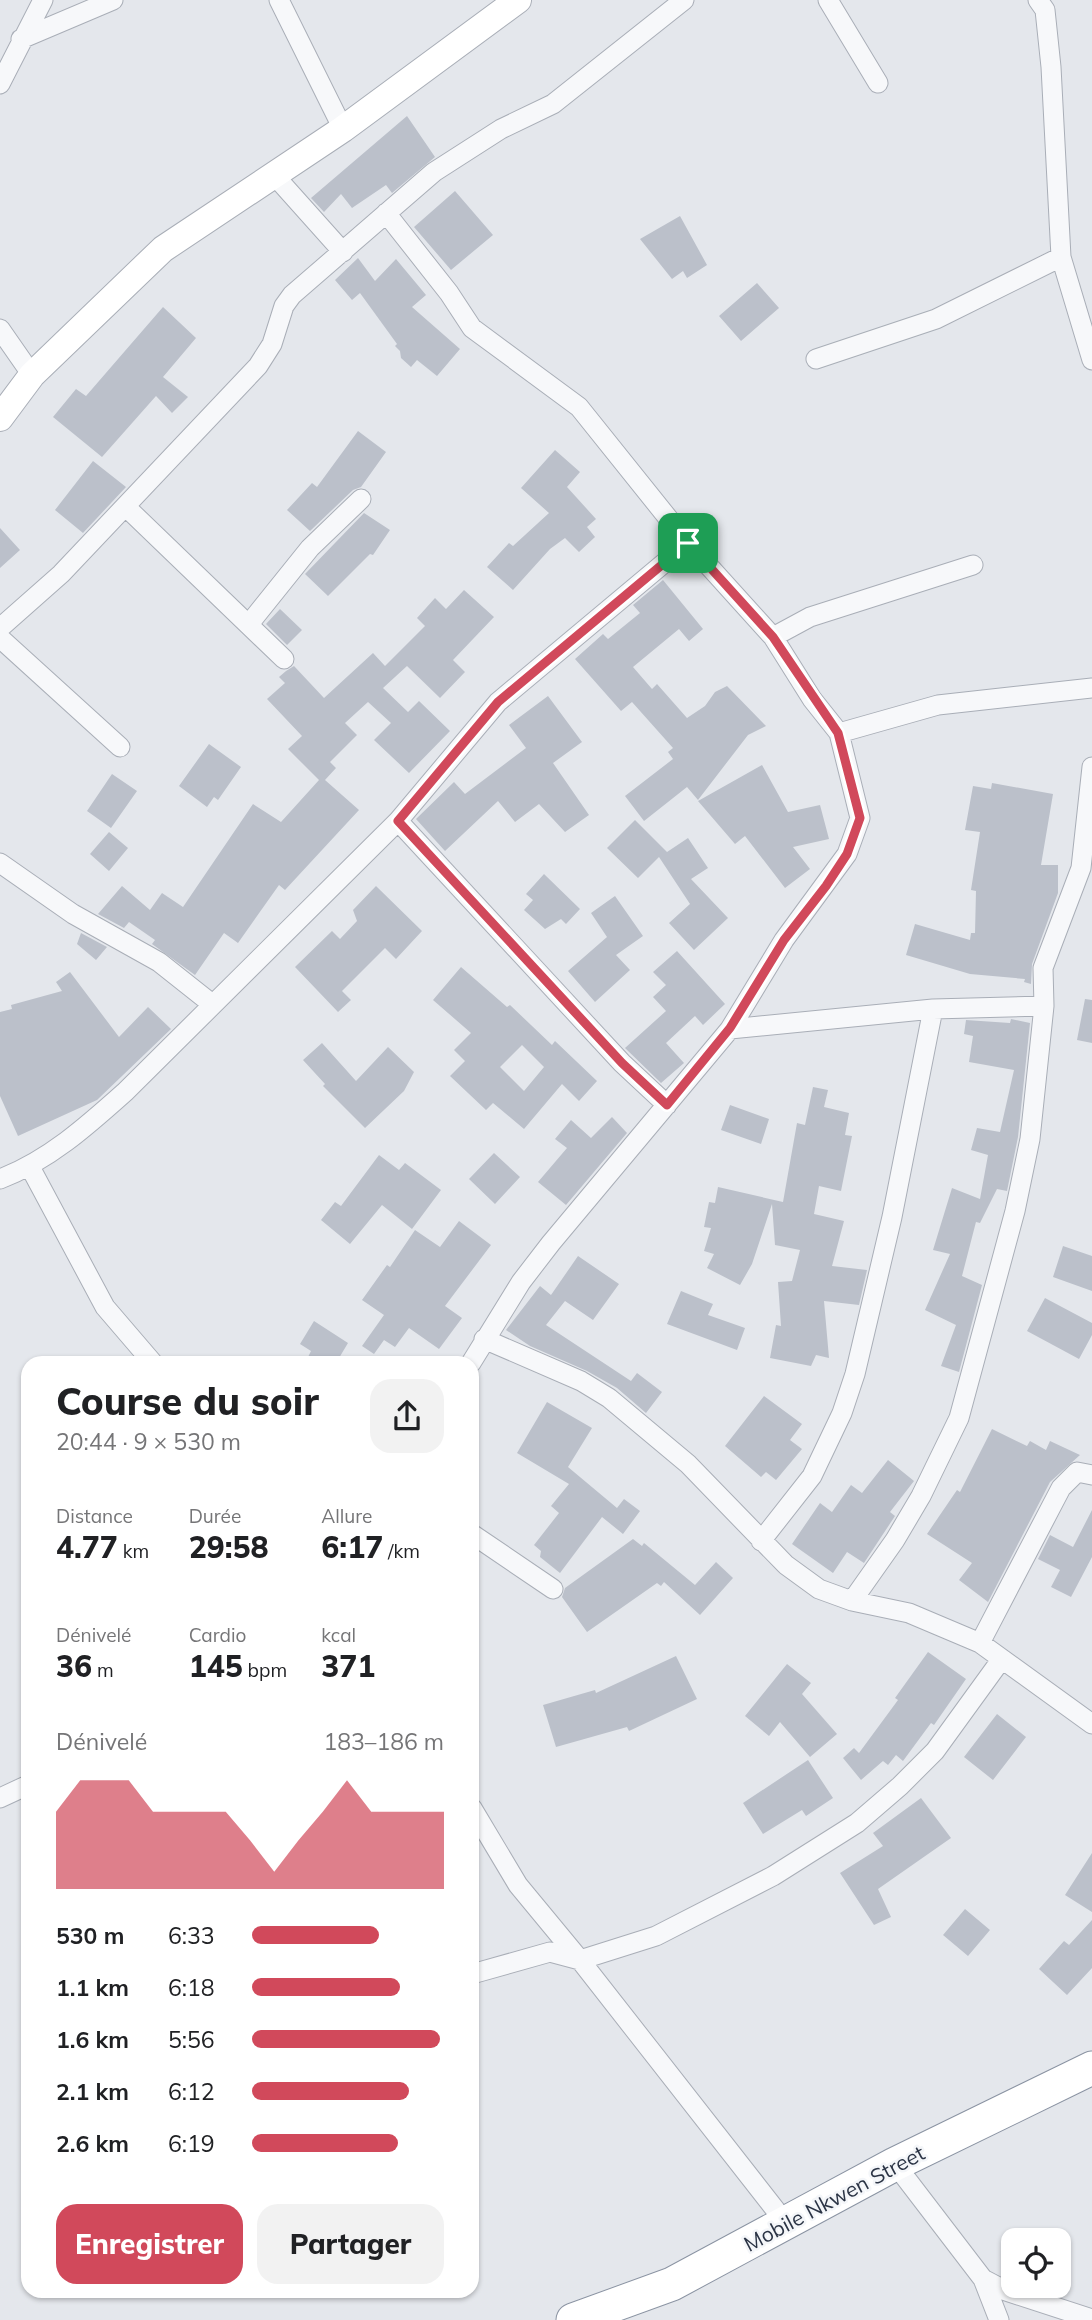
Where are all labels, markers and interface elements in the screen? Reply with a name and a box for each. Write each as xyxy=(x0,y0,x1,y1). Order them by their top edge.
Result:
pin xyxy=(658,513,718,573)
icon: arrive xyxy=(669,524,707,562)
text: Course du soir xyxy=(56,1377,319,1425)
button: share xyxy=(370,1379,444,1453)
text: 20:44 · 9 × 530 m xyxy=(56,1427,241,1456)
text: Distance xyxy=(56,1504,133,1528)
text: Durée xyxy=(189,1504,241,1528)
text: Allure xyxy=(321,1504,372,1528)
text: 4.77 xyxy=(56,1528,118,1566)
text: 29:58 xyxy=(189,1528,268,1566)
text: 6:17 xyxy=(321,1528,383,1566)
text: km xyxy=(118,1539,149,1563)
text: /km xyxy=(383,1539,420,1563)
text: Dénivelé xyxy=(56,1623,131,1647)
text: Cardio xyxy=(189,1623,246,1647)
text: kcal xyxy=(321,1623,356,1647)
text: 36 xyxy=(56,1647,92,1685)
text: 145 xyxy=(189,1647,243,1685)
text: 371 xyxy=(321,1647,375,1685)
text: m xyxy=(92,1658,114,1682)
text: bpm xyxy=(243,1658,287,1682)
text: Dénivelé xyxy=(56,1727,147,1756)
text: 183–186 m xyxy=(323,1727,444,1756)
text: 530 m xyxy=(56,1921,124,1950)
text: 6:33 xyxy=(168,1921,215,1950)
text: 1.1 km xyxy=(56,1973,129,2002)
text: 6:18 xyxy=(168,1973,215,2002)
text: 1.6 km xyxy=(56,2025,129,2054)
text: 5:56 xyxy=(168,2025,215,2054)
text: 2.1 km xyxy=(56,2077,129,2106)
text: 6:12 xyxy=(168,2077,215,2106)
text: 2.6 km xyxy=(56,2129,129,2158)
text: 6:19 xyxy=(168,2129,215,2158)
street label: Mobile Nkwen Street xyxy=(739,2139,929,2257)
button: Enregistrer xyxy=(56,2204,243,2284)
button: Partager xyxy=(257,2204,444,2284)
map controls xyxy=(1001,2228,1071,2298)
button: locate xyxy=(1001,2228,1071,2298)

